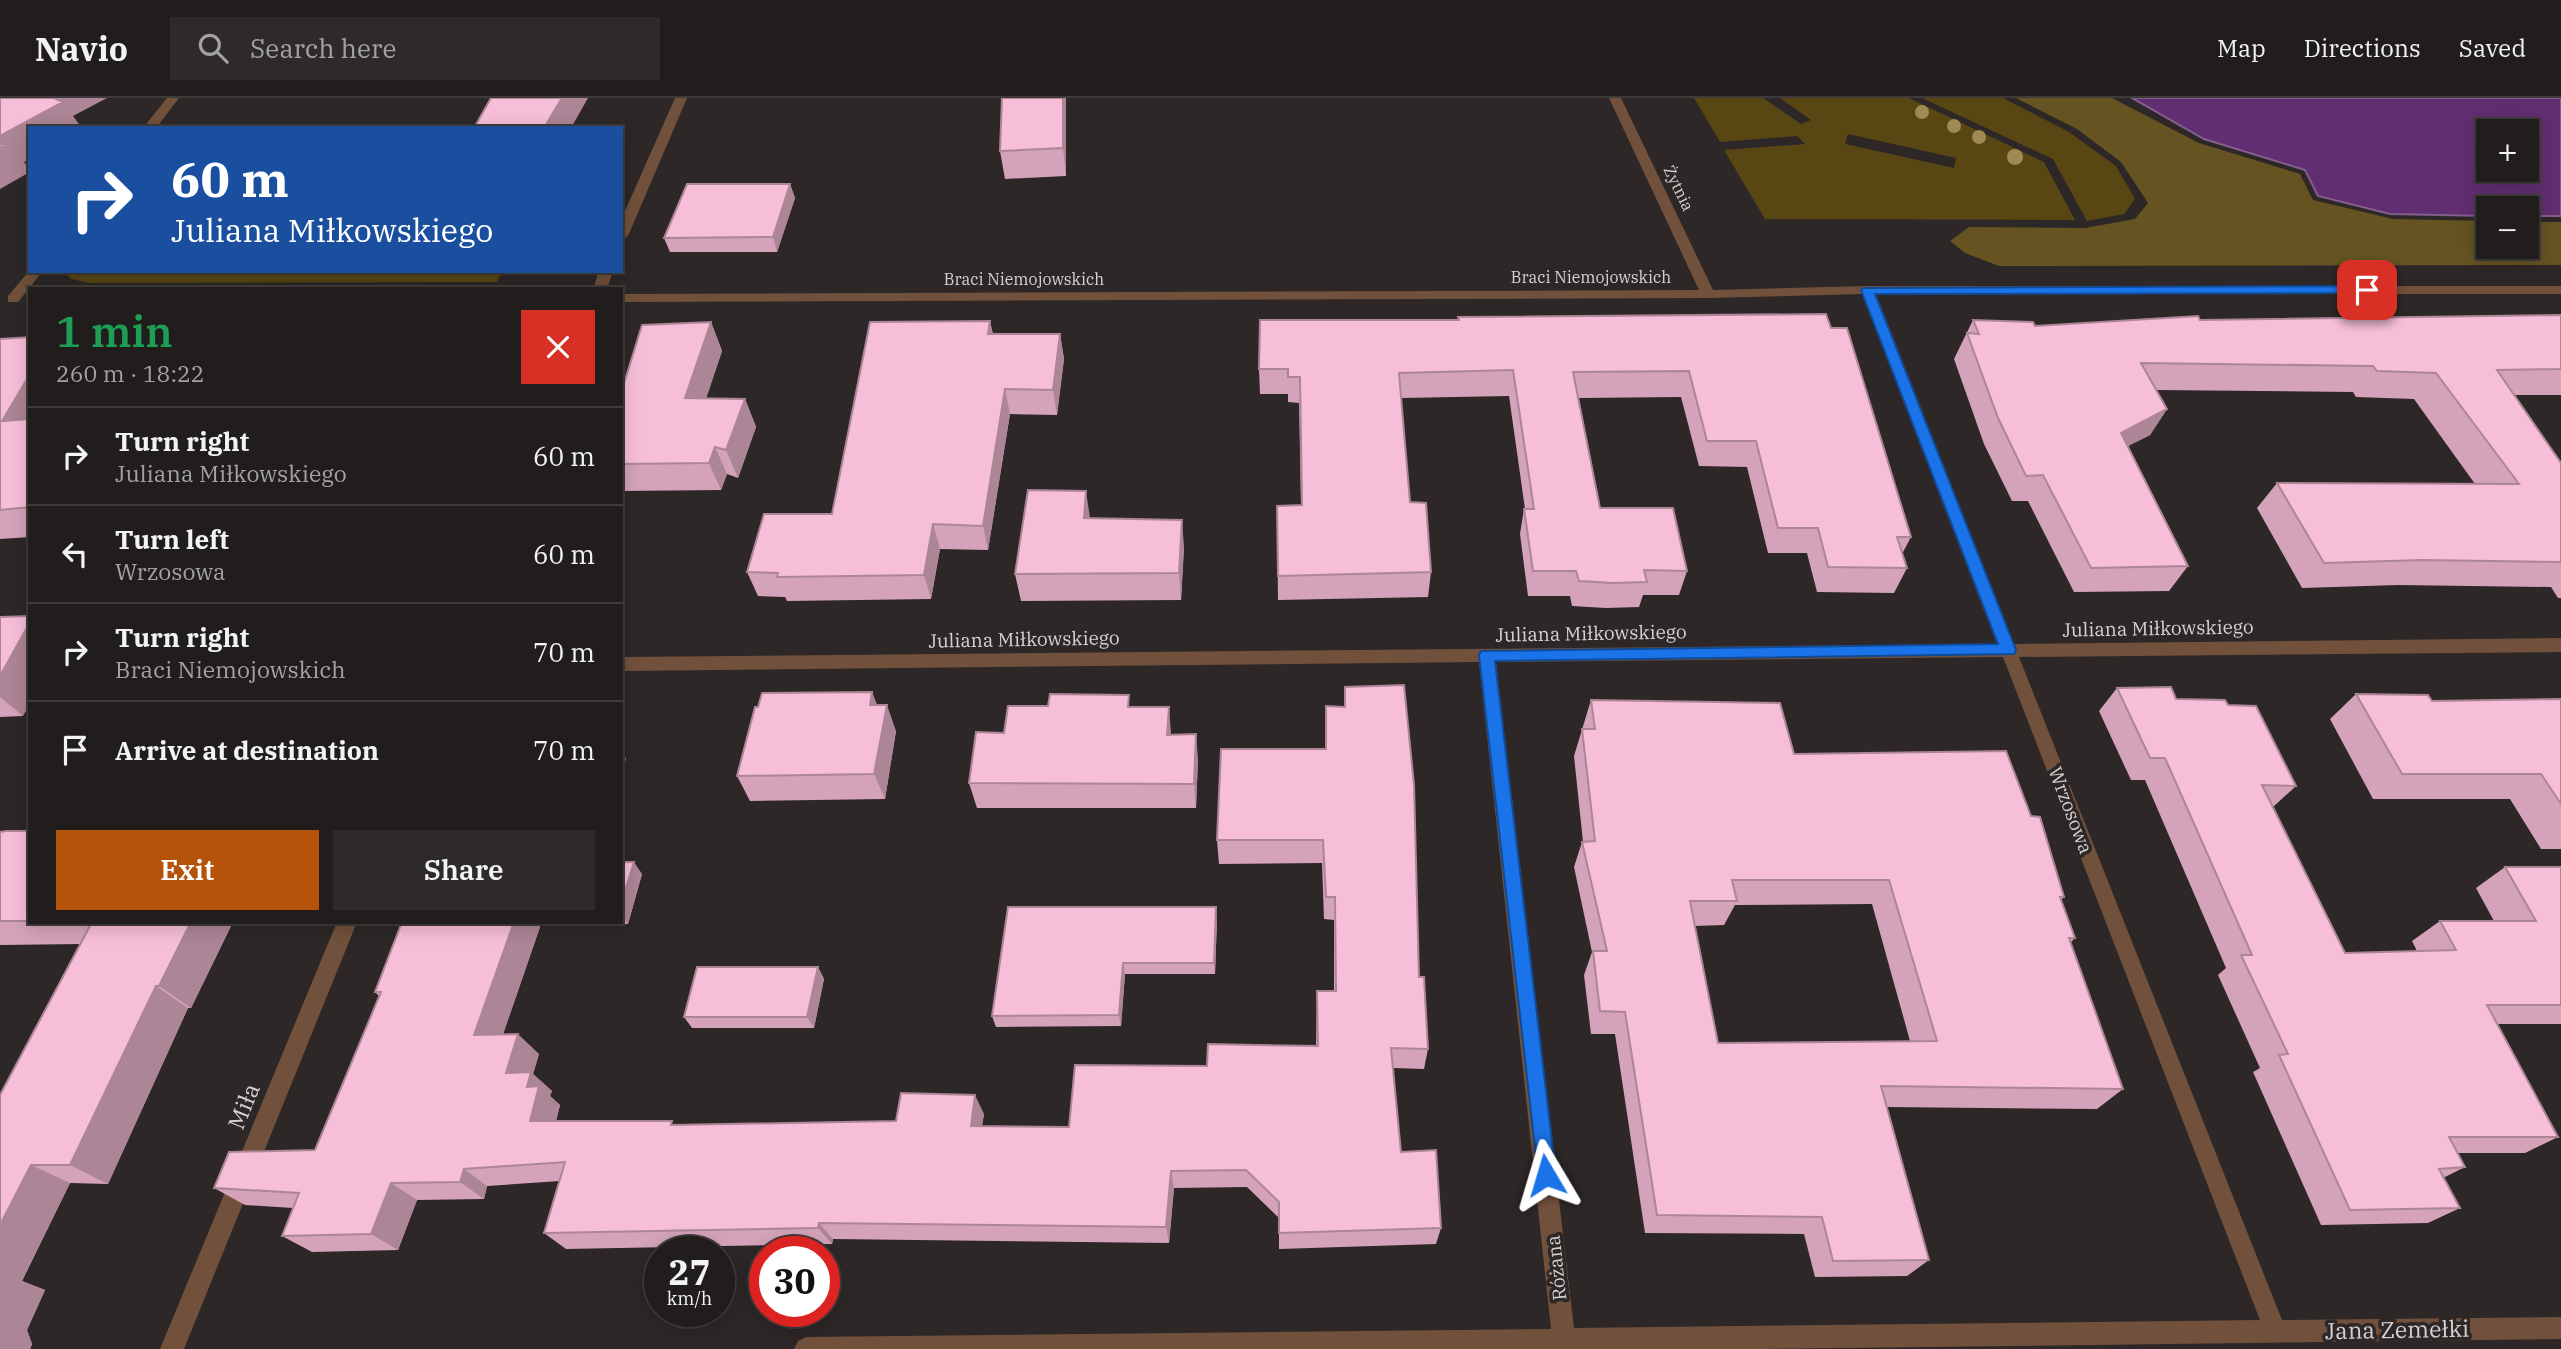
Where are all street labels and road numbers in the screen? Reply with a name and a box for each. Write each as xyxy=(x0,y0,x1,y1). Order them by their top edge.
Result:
street label: Żytnia xyxy=(1659,162,1699,214)
street label: Braci Niemojowskich xyxy=(1511,267,1671,287)
street label: Braci Niemojowskich xyxy=(944,269,1104,289)
street label: Juliana Miłkowskiego xyxy=(2062,614,2254,642)
street label: Juliana Miłkowskiego xyxy=(1495,619,1687,647)
street label: Juliana Miłkowskiego xyxy=(928,625,1120,653)
street label: Wrzosowa xyxy=(2043,763,2099,857)
street label: Miła xyxy=(220,1079,266,1133)
street label: Różana xyxy=(1541,1234,1571,1302)
street label: Jana Zemełki xyxy=(2325,1313,2469,1345)

